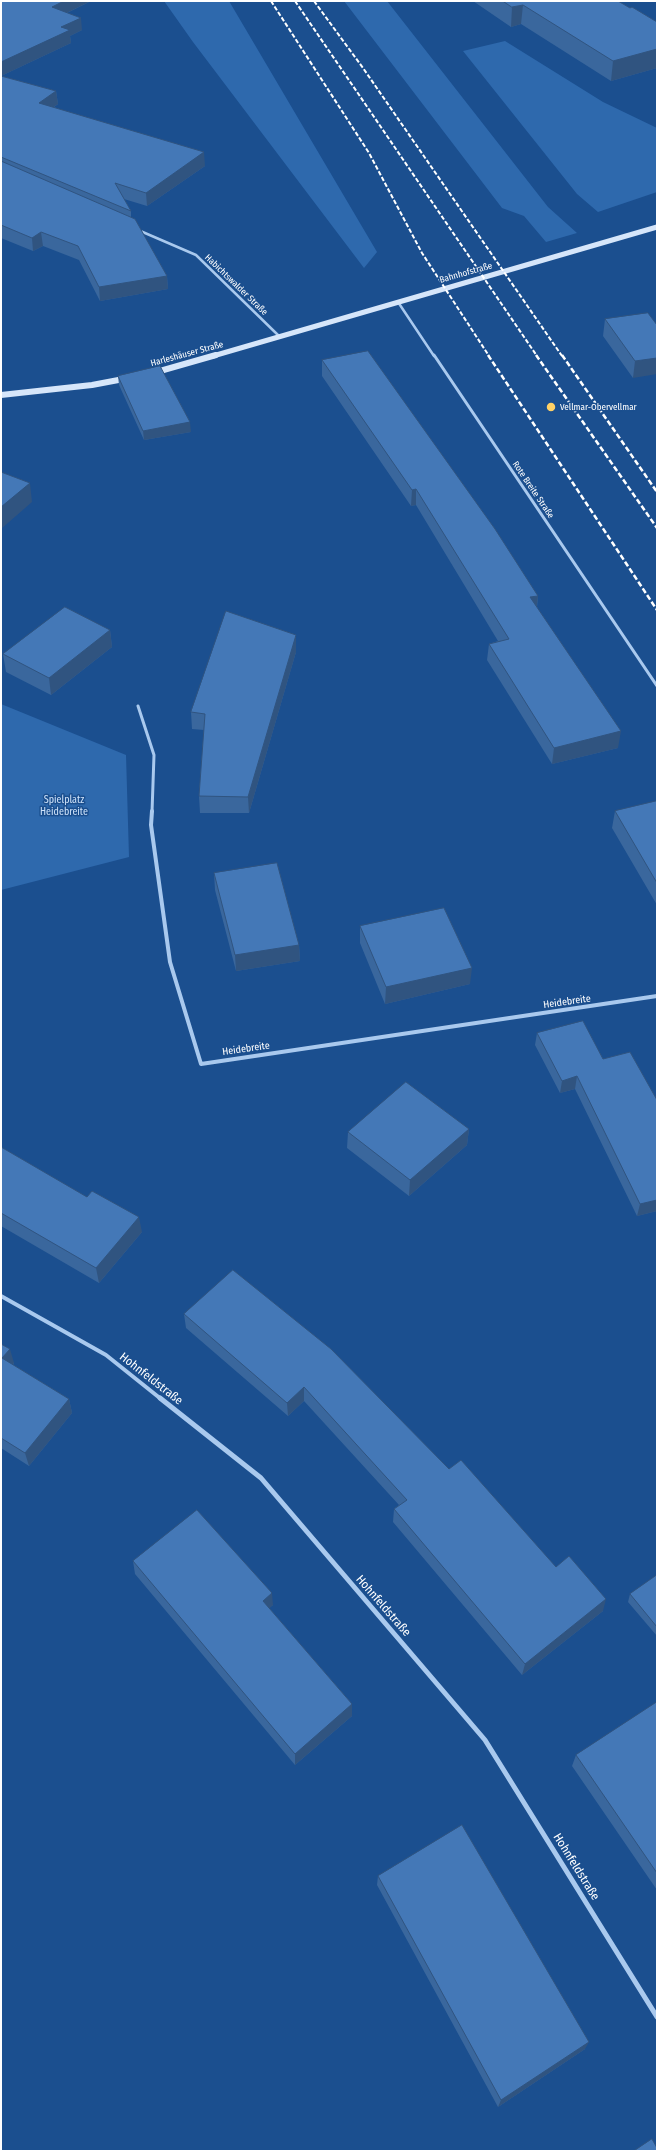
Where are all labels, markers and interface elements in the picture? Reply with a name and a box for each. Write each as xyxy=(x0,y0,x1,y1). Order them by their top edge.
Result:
street label: Habichtswalder Straße xyxy=(202,252,270,318)
street label: Bahnhofstraße xyxy=(438,260,494,286)
street label: Harleshäuser Straße xyxy=(149,339,225,369)
marker: Vellmar-Obervellmar xyxy=(545,401,557,413)
place label: Vellmar-Obervellmar xyxy=(560,402,637,412)
street label: Rote Breite Straße xyxy=(510,459,556,521)
park label: Spielplatz Heidebreite xyxy=(40,794,88,818)
street label: Heidebreite xyxy=(542,993,592,1011)
street label: Heidebreite xyxy=(221,1040,271,1058)
street label: Hohnfeldstraße xyxy=(116,1350,186,1408)
street label: Hohnfeldstraße xyxy=(353,1572,413,1640)
street label: Hohnfeldstraße xyxy=(550,1831,602,1903)

